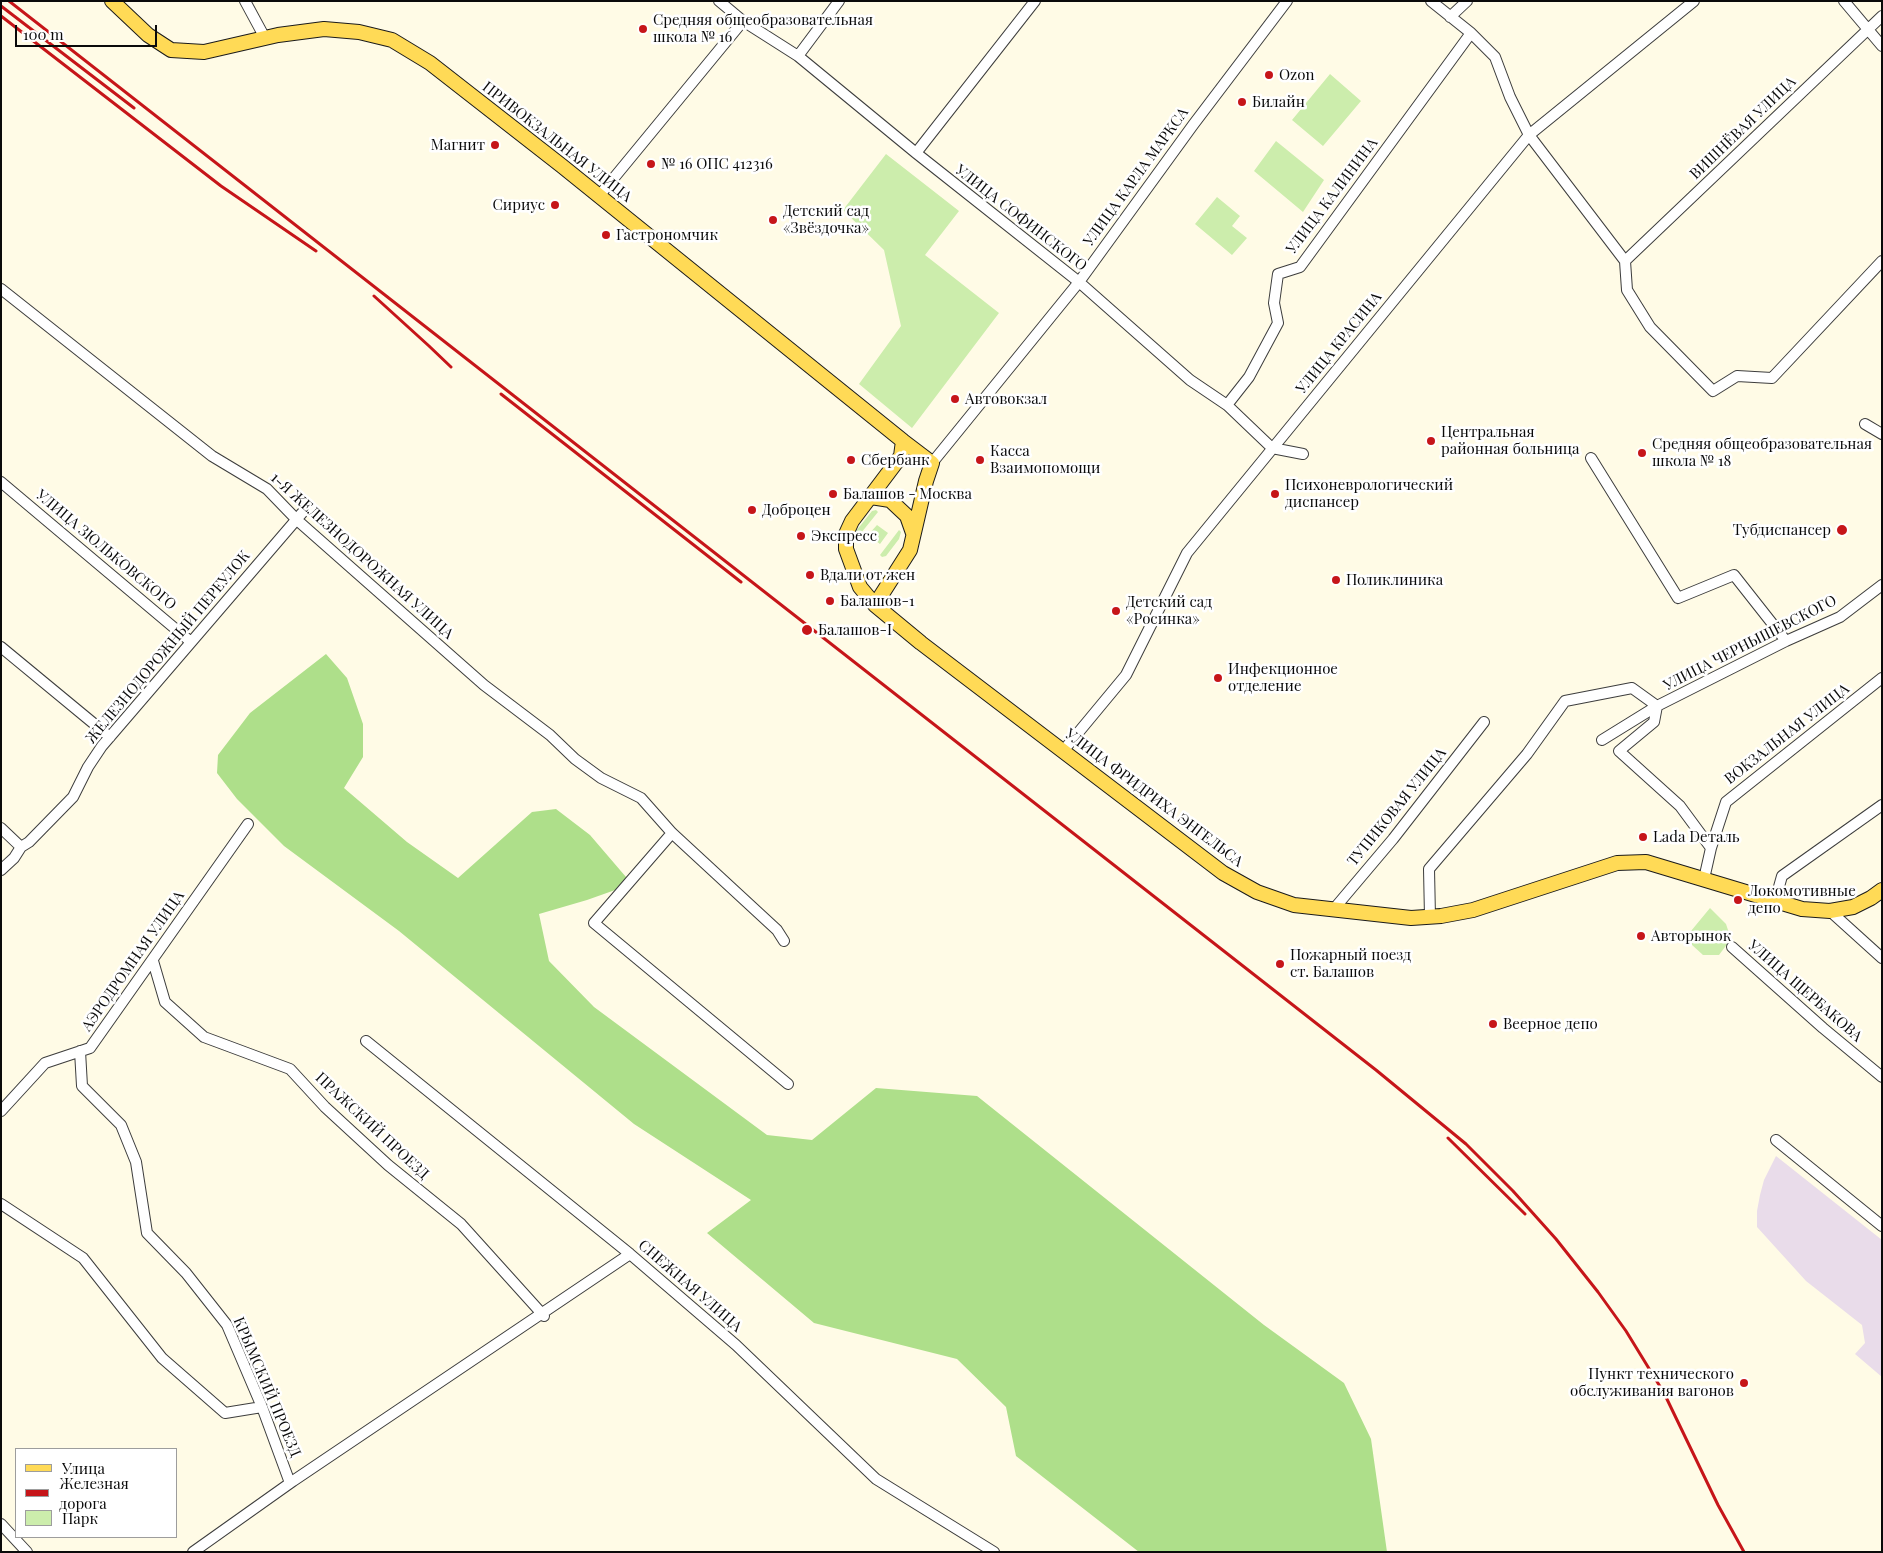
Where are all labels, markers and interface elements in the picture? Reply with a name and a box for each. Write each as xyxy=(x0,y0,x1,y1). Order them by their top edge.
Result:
place label: Средняя общеобразовательная школа № 16 xyxy=(653,11,873,46)
scale bar xyxy=(18,15,160,47)
marker: Средняя общеобразовательная школа № 16 xyxy=(637,23,649,35)
text: 100 m xyxy=(23,24,64,44)
place label: Ozon xyxy=(1279,66,1314,84)
marker: Ozon xyxy=(1263,69,1275,81)
street label: ВИШНЁВАЯ УЛИЦА xyxy=(1686,73,1800,183)
street label: ПРИВОКЗАЛЬНАЯ УЛИЦА xyxy=(479,78,635,206)
place label: Билайн xyxy=(1252,93,1305,111)
marker: Билайн xyxy=(1236,96,1248,108)
street label: УЛИЦА КАРЛА МАРКСА xyxy=(1080,104,1192,250)
street label: УЛИЦА КАЛИНИНА xyxy=(1282,134,1382,258)
place label: Магнит xyxy=(431,136,485,154)
marker: Магнит xyxy=(489,139,501,151)
place label: № 16 ОПС 412316 xyxy=(661,155,773,173)
marker: № 16 ОПС 412316 xyxy=(645,158,657,170)
street label: УЛИЦА СОФИНСКОГО xyxy=(951,161,1091,275)
place label: Сириус xyxy=(493,196,545,214)
marker: Сириус xyxy=(549,199,561,211)
place label: Детский сад «Звёздочка» xyxy=(783,202,869,237)
marker: Детский сад «Звёздочка» xyxy=(767,214,779,226)
place label: Гастрономчик xyxy=(616,226,718,244)
marker: Гастрономчик xyxy=(600,229,612,241)
street label: УЛИЦА КРАСИНА xyxy=(1292,289,1386,397)
place label: Автовокзал xyxy=(965,390,1047,408)
marker: Автовокзал xyxy=(949,393,961,405)
place label: Центральная районная больница xyxy=(1441,423,1579,458)
marker: Центральная районная больница xyxy=(1425,435,1437,447)
place label: Средняя общеобразовательная школа № 18 xyxy=(1652,435,1872,470)
place label: Касса Взаимопомощи xyxy=(990,442,1100,477)
marker: Средняя общеобразовательная школа № 18 xyxy=(1636,447,1648,459)
place label: Сбербанк xyxy=(861,451,930,469)
marker: Сбербанк xyxy=(845,454,857,466)
marker: Касса Взаимопомощи xyxy=(974,454,986,466)
street label: 1-Я ЖЕЛЕЗНОДОРОЖНАЯ УЛИЦА xyxy=(267,469,457,643)
place label: Психоневрологический диспансер xyxy=(1285,476,1453,511)
place label: Балашов - Москва xyxy=(843,485,972,503)
street label: УЛИЦА ЗЮЛЬКОВСКОГО xyxy=(32,486,180,614)
marker: Балашов - Москва xyxy=(827,488,839,500)
marker: Психоневрологический диспансер xyxy=(1269,488,1281,500)
place label: Доброцен xyxy=(762,501,831,519)
marker: Доброцен xyxy=(746,504,758,516)
place label: Тубдиспансер xyxy=(1733,521,1831,539)
marker: Тубдиспансер xyxy=(1835,523,1849,537)
place label: Экспресс xyxy=(811,527,877,545)
marker: Экспресс xyxy=(795,530,807,542)
street label: ЖЕЛЕЗНОДОРОЖНЫЙ ПЕРЕУЛОК xyxy=(82,547,254,747)
place label: Вдали от жен xyxy=(820,566,915,584)
marker: Вдали от жен xyxy=(804,569,816,581)
place label: Поликлиника xyxy=(1346,571,1443,589)
marker: Поликлиника xyxy=(1330,574,1342,586)
street label: УЛИЦА ЧЕРНЫШЕВСКОГО xyxy=(1661,591,1839,695)
place label: Балашов-1 xyxy=(840,592,914,610)
place label: Детский сад «Росинка» xyxy=(1126,593,1212,628)
marker: Балашов-1 xyxy=(824,595,836,607)
marker: Детский сад «Росинка» xyxy=(1110,605,1122,617)
place label: Балашов-I xyxy=(818,621,892,639)
marker: Балашов-I xyxy=(800,623,814,637)
place label: Инфекционное отделение xyxy=(1228,660,1338,695)
marker: Инфекционное отделение xyxy=(1212,672,1224,684)
street label: ВОКЗАЛЬНАЯ УЛИЦА xyxy=(1721,680,1853,788)
street label: УЛИЦА ФРИДРИХА ЭНГЕЛЬСА xyxy=(1061,725,1247,871)
street label: ТУПИКОВАЯ УЛИЦА xyxy=(1344,744,1450,870)
place label: Lada Dеталь xyxy=(1653,828,1740,846)
marker: Lada Dеталь xyxy=(1637,831,1649,843)
place label: Локомотивные депо xyxy=(1748,882,1856,917)
street label: АЭРОДРОМНАЯ УЛИЦА xyxy=(78,887,188,1035)
marker: Локомотивные депо xyxy=(1732,894,1744,906)
place label: Авторынок xyxy=(1651,927,1731,945)
marker: Авторынок xyxy=(1635,930,1647,942)
street label: УЛИЦА ЩЕРБАКОВА xyxy=(1744,936,1866,1046)
place label: Пожарный поезд ст. Балашов xyxy=(1290,946,1411,981)
marker: Пожарный поезд ст. Балашов xyxy=(1274,958,1286,970)
place label: Веерное депо xyxy=(1503,1015,1598,1033)
marker: Веерное депо xyxy=(1487,1018,1499,1030)
street label: ПРАЖСКИЙ ПРОЕЗД xyxy=(312,1069,432,1183)
street label: СНЕЖНАЯ УЛИЦА xyxy=(634,1236,746,1336)
street label: КРЫМСКИЙ ПРОЕЗД xyxy=(229,1314,305,1460)
place label: Пункт технического обслуживания вагонов xyxy=(1570,1365,1734,1400)
marker: Пункт технического обслуживания вагонов xyxy=(1738,1377,1750,1389)
legend xyxy=(15,1448,178,1538)
text: Улица xyxy=(62,1458,105,1478)
text: Железная дорога xyxy=(59,1473,129,1513)
text: Парк xyxy=(62,1508,98,1528)

